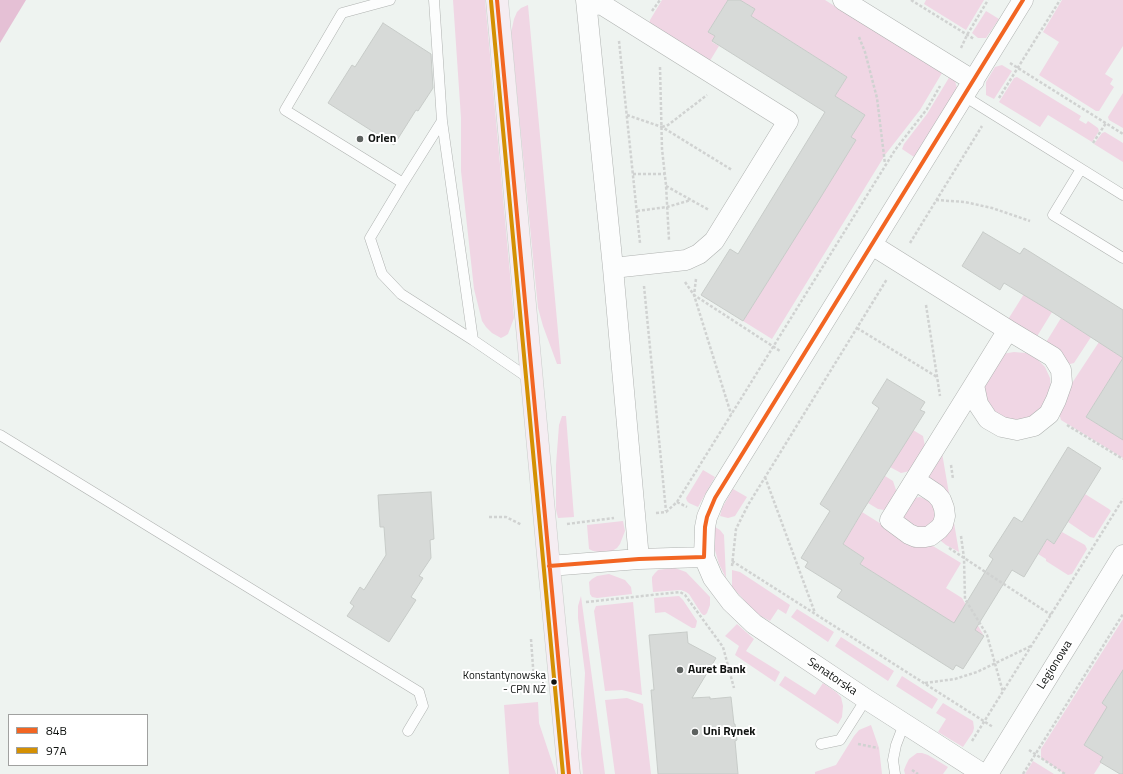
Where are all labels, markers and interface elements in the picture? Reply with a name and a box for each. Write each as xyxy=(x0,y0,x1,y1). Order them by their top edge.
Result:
place label: Orlen xyxy=(368,132,396,146)
marker: Orlen xyxy=(355,134,365,144)
street label: Legionowa xyxy=(1034,638,1076,692)
street label: Senatorska xyxy=(804,655,860,699)
place label: Auret Bank xyxy=(688,663,746,677)
marker: Auret Bank xyxy=(675,665,685,675)
place label: Konstantynowska - CPN NŻ xyxy=(463,669,546,695)
marker: Konstantynowska - CPN NŻ xyxy=(549,677,559,687)
legend xyxy=(8,714,148,766)
text: 84B xyxy=(46,721,67,740)
place label: Uni Rynek xyxy=(703,725,756,739)
marker: Uni Rynek xyxy=(690,727,700,737)
text: 97A xyxy=(46,741,67,760)

